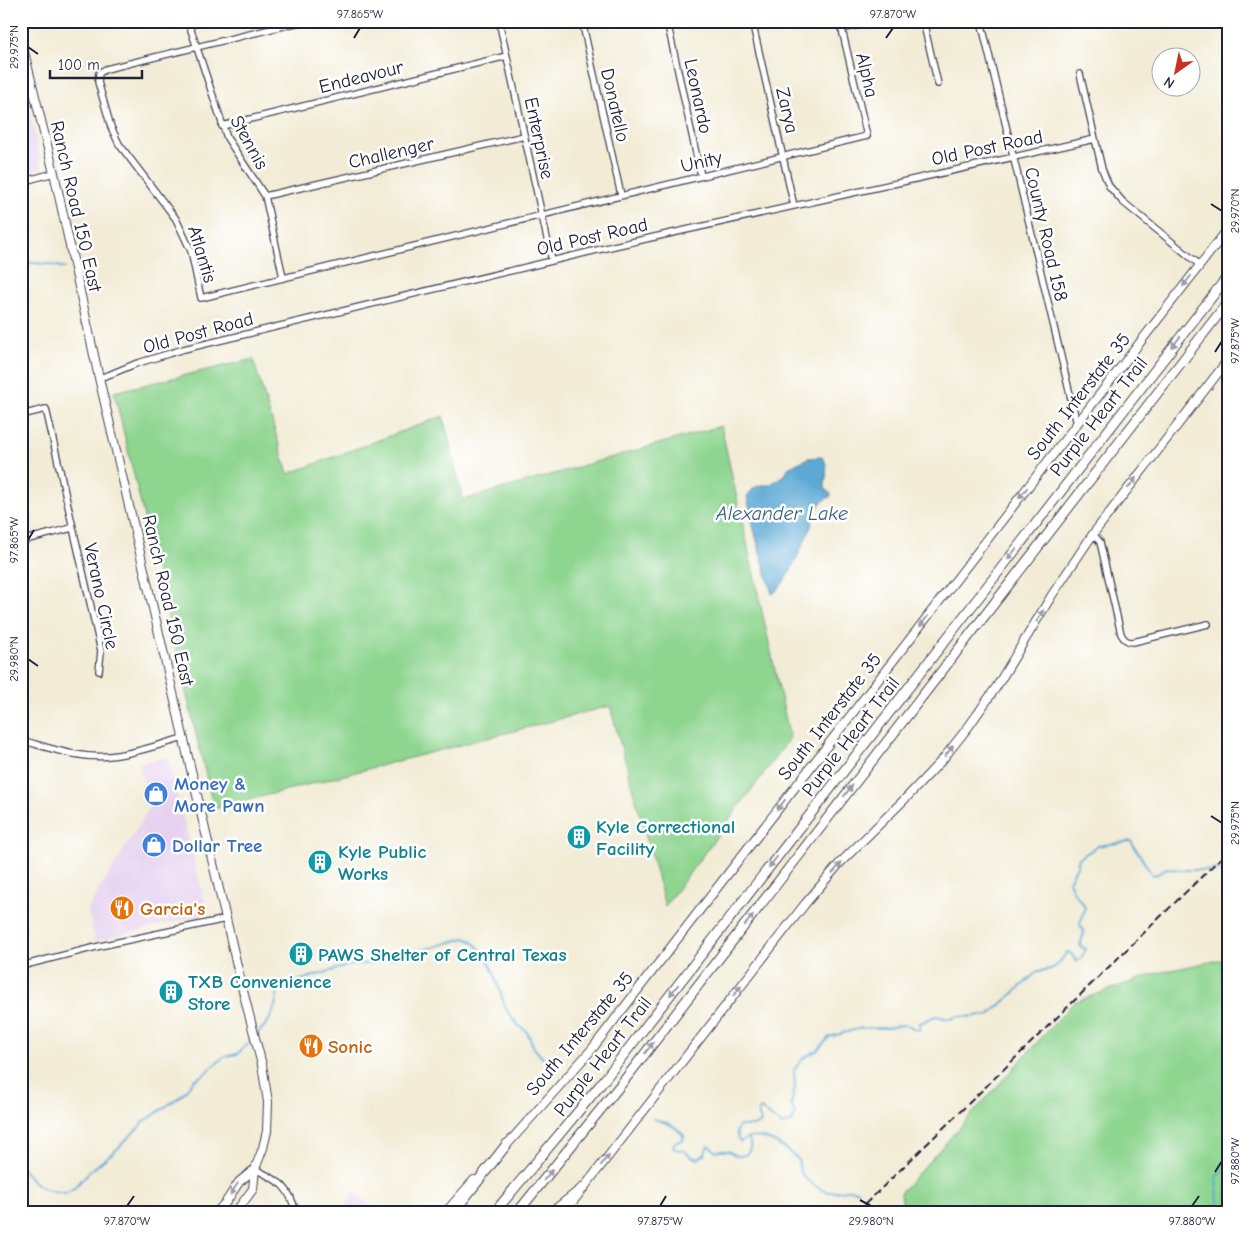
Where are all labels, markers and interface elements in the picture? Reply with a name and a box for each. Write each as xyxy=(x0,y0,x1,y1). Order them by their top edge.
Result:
text: 97.865°W xyxy=(337,7,384,21)
text: 97.870°W xyxy=(870,7,917,21)
text: 29.975°N xyxy=(7,25,21,69)
scale bar xyxy=(50,48,142,80)
north arrow xyxy=(1152,48,1202,98)
street label: Alpha xyxy=(851,51,883,100)
text: 100 m xyxy=(58,56,100,74)
street label: Endeavour xyxy=(317,56,406,98)
street label: Leonardo xyxy=(679,57,717,136)
street label: Donatello xyxy=(596,66,634,144)
text: N xyxy=(1161,73,1178,92)
street label: Zarya xyxy=(771,85,803,135)
street label: Enterprise xyxy=(520,95,558,181)
street label: Stennis xyxy=(225,112,273,173)
street label: Ranch Road 150 East xyxy=(46,119,107,294)
street label: Old Post Road xyxy=(930,125,1045,171)
street label: Challenger xyxy=(346,132,437,173)
street label: Unity xyxy=(678,146,725,177)
street label: County Road 158 xyxy=(1020,165,1072,304)
text: 29.970°N xyxy=(1228,189,1242,233)
street label: Old Post Road xyxy=(535,214,650,260)
street label: Atlantis xyxy=(183,223,221,286)
one-way arrow xyxy=(1182,274,1193,287)
street label: Old Post Road xyxy=(141,308,256,358)
text: 97.875°W xyxy=(1228,318,1242,364)
street label: South Interstate 35 xyxy=(1022,329,1135,465)
one-way arrow xyxy=(1171,336,1182,349)
street label: Purple Heart Trail xyxy=(1045,352,1152,481)
one-way arrow xyxy=(1127,477,1138,490)
one-way arrow xyxy=(1018,486,1029,499)
water label: Alexander Lake xyxy=(715,502,848,525)
street label: Ranch Road 150 East xyxy=(138,513,199,688)
text: 97.865°W xyxy=(7,516,21,563)
street label: Verano Circle xyxy=(79,541,123,651)
one-way arrow xyxy=(1007,547,1017,561)
one-way arrow xyxy=(1035,610,1044,623)
one-way arrow xyxy=(918,614,929,627)
text: 29.980°N xyxy=(7,636,21,682)
street label: South Interstate 35 xyxy=(773,649,886,785)
street label: Purple Heart Trail xyxy=(797,672,904,801)
one-way arrow xyxy=(944,744,955,757)
place label: Money & More Pawn xyxy=(174,773,265,817)
shop icon: Money & More Pawn xyxy=(143,781,169,807)
one-way arrow xyxy=(843,784,853,798)
one-way arrow xyxy=(776,798,786,812)
text: 29.975°N xyxy=(1228,801,1242,845)
place label: Kyle Correctional Facility xyxy=(596,816,735,860)
building icon: Kyle Correctional Facility xyxy=(566,824,592,850)
shop icon: Dollar Tree xyxy=(141,832,167,858)
place label: Dollar Tree xyxy=(172,835,262,857)
place label: Kyle Public Works xyxy=(338,841,426,885)
building icon: Kyle Public Works xyxy=(307,849,333,875)
one-way arrow xyxy=(768,855,778,869)
one-way arrow xyxy=(831,862,843,874)
restaurant icon: Garcia's xyxy=(109,895,135,921)
place label: Garcia's xyxy=(140,898,205,920)
one-way arrow xyxy=(743,914,754,927)
building icon: PAWS Shelter of Central Texas xyxy=(288,941,314,967)
place label: PAWS Shelter of Central Texas xyxy=(318,944,567,966)
street label: South Interstate 35 xyxy=(521,967,638,1100)
place label: TXB Convenience Store xyxy=(188,971,331,1015)
building icon: TXB Convenience Store xyxy=(158,979,184,1005)
one-way arrow xyxy=(668,983,679,996)
one-way arrow xyxy=(732,984,742,998)
street label: Purple Heart Trail xyxy=(549,992,656,1121)
restaurant icon: Sonic xyxy=(298,1033,324,1059)
place label: Sonic xyxy=(328,1036,372,1058)
one-way arrow xyxy=(644,1041,654,1055)
text: 97.880°W xyxy=(1228,1137,1242,1184)
one-way arrow xyxy=(600,1154,610,1167)
one-way arrow xyxy=(542,1169,553,1182)
one-way arrow xyxy=(230,1182,239,1196)
text: 97.870°W xyxy=(104,1214,151,1228)
text: 97.875°W xyxy=(637,1214,683,1228)
text: 29.980°N xyxy=(848,1214,894,1228)
text: 97.880°W xyxy=(1169,1214,1216,1228)

